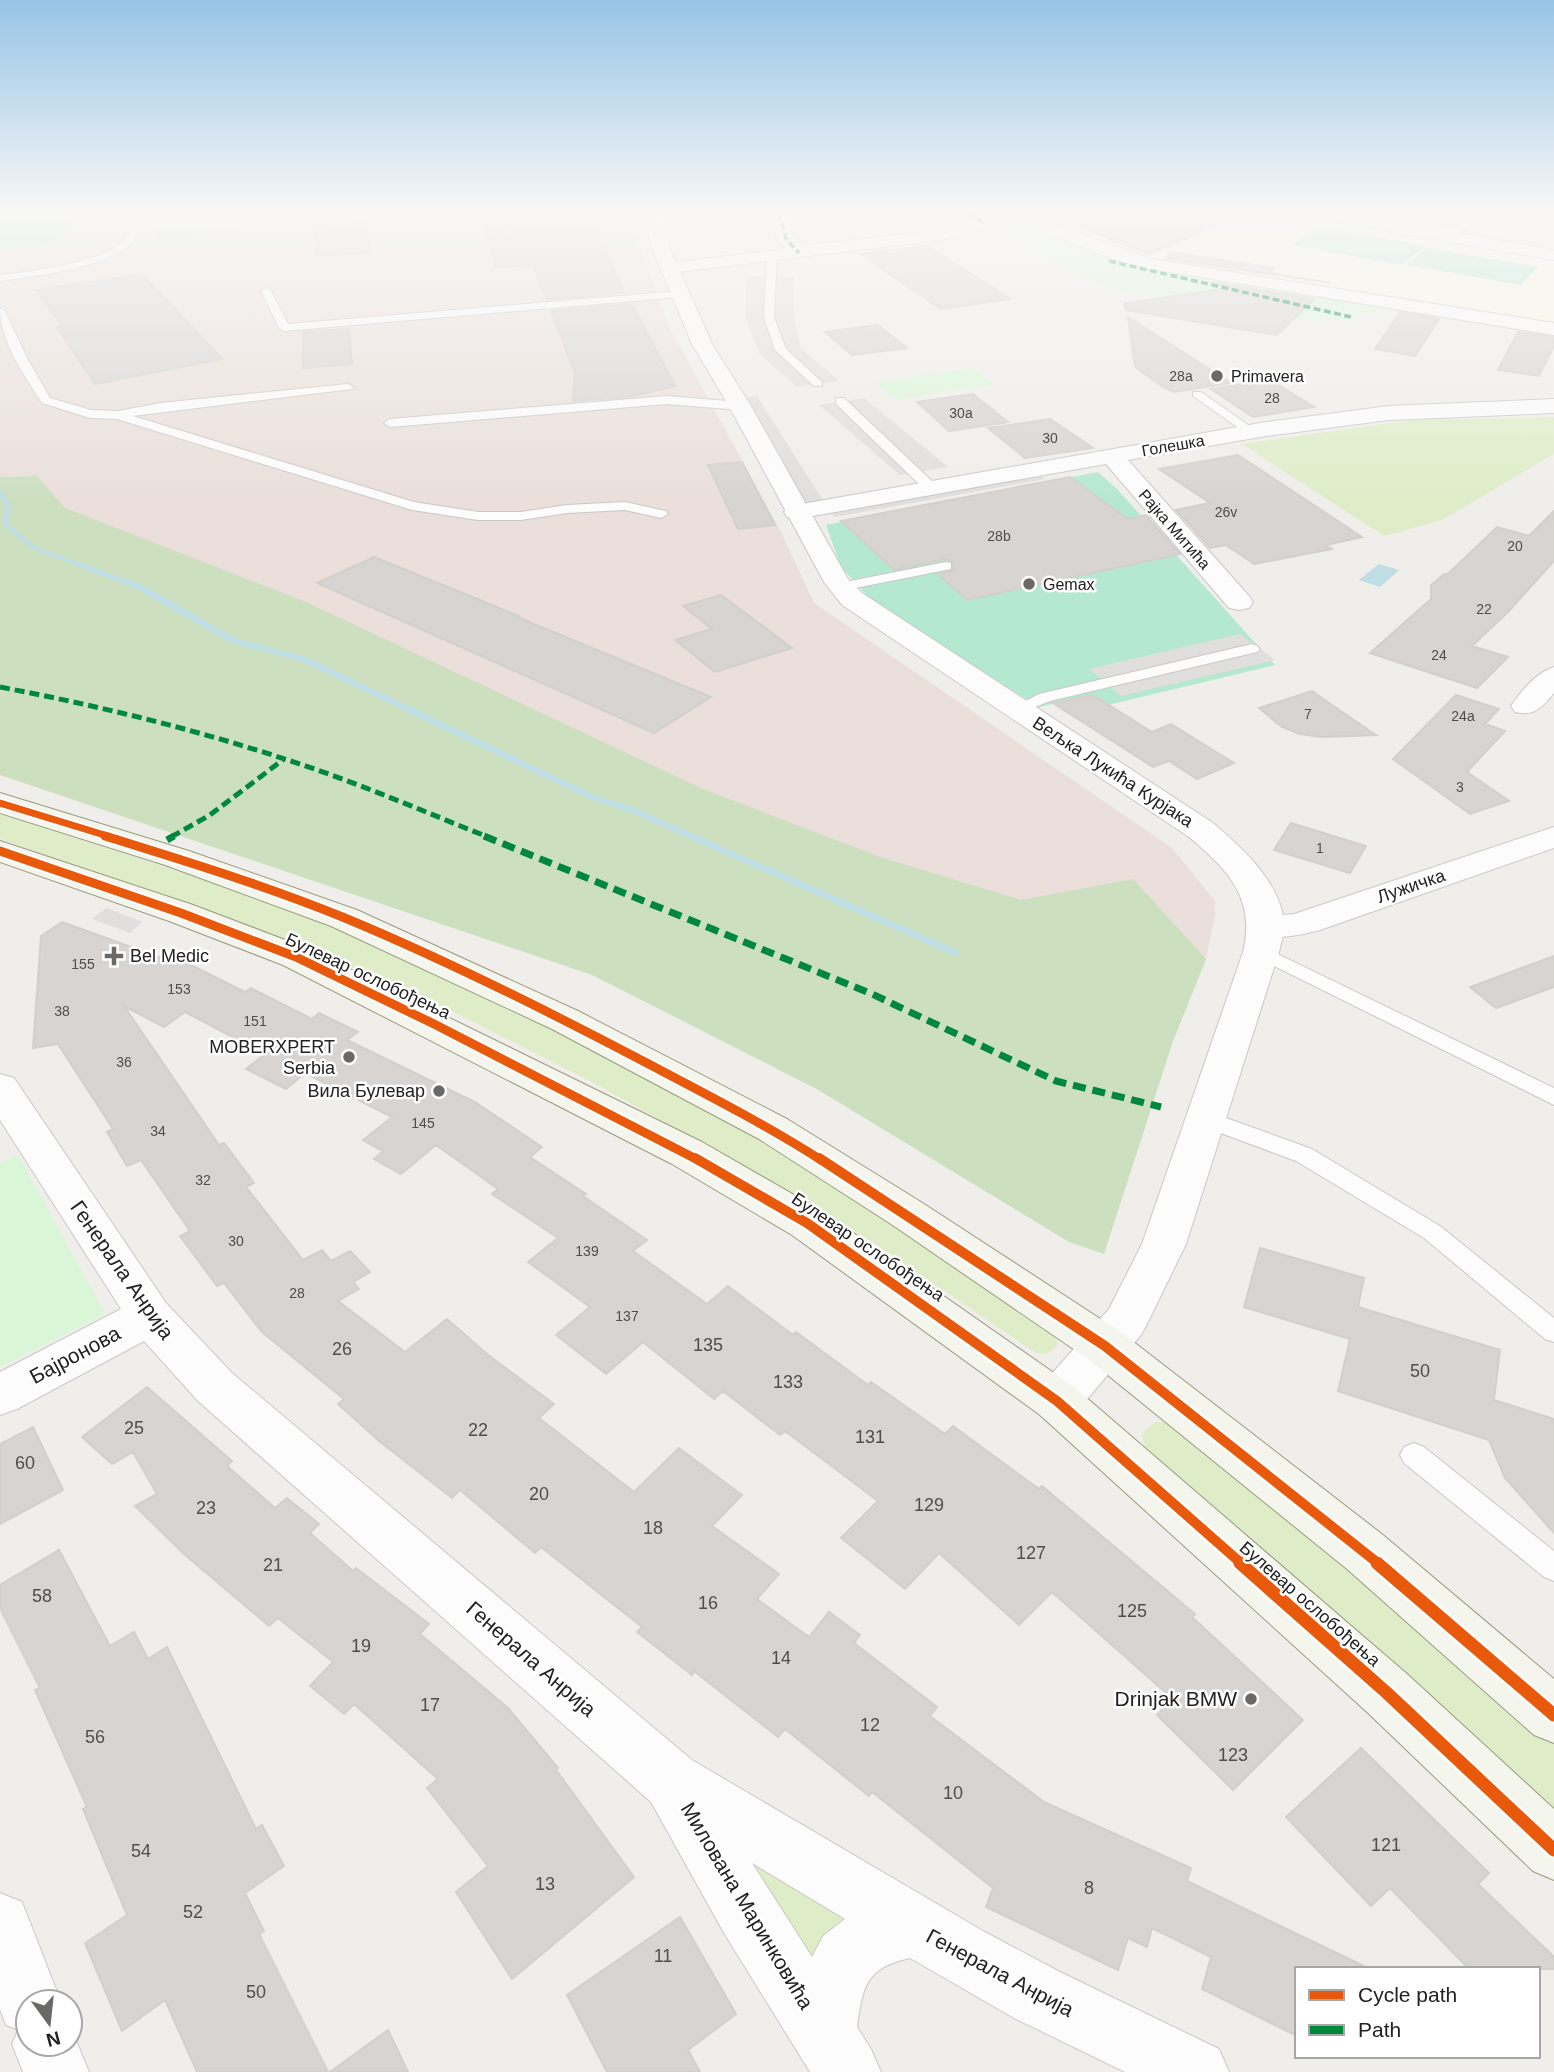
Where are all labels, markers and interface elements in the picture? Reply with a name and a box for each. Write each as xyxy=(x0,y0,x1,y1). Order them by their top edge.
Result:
house number: 28a xyxy=(1169,368,1193,384)
marker: Primavera xyxy=(1209,368,1225,384)
place label: Primavera xyxy=(1231,368,1304,385)
house number: 28 xyxy=(1264,390,1280,406)
house number: 30a xyxy=(949,405,973,421)
house number: 30 xyxy=(1042,430,1058,446)
street label: Голешка xyxy=(1140,432,1206,459)
street label: Рајка Митића xyxy=(1136,486,1214,573)
house number: 26v xyxy=(1215,504,1237,520)
house number: 28b xyxy=(987,528,1011,544)
house number: 20 xyxy=(1507,538,1523,554)
marker: Gemax xyxy=(1021,576,1037,592)
place label: Gemax xyxy=(1043,576,1095,593)
house number: 22 xyxy=(1476,601,1492,617)
house number: 24 xyxy=(1431,647,1447,663)
house number: 7 xyxy=(1304,706,1312,722)
house number: 24a xyxy=(1451,708,1475,724)
street label: Вељка Лукића Курјака xyxy=(1029,713,1198,832)
house number: 3 xyxy=(1456,779,1464,795)
house number: 1 xyxy=(1316,840,1324,856)
street label: Лужичка xyxy=(1374,865,1449,907)
street label: Булевар ослобођења xyxy=(282,929,455,1023)
marker: Bel Medic xyxy=(104,946,124,966)
place label: Bel Medic xyxy=(130,946,209,966)
house number: 155 xyxy=(71,956,95,972)
house number: 153 xyxy=(167,981,191,997)
house number: 38 xyxy=(54,1003,70,1019)
house number: 151 xyxy=(243,1013,267,1029)
place label: MOBERXPERT Serbia xyxy=(209,1037,336,1078)
marker: MOBERXPERT Serbia xyxy=(341,1049,357,1065)
house number: 36 xyxy=(116,1054,132,1070)
place label: Вила Булевар xyxy=(308,1081,425,1101)
marker: Вила Булевар xyxy=(431,1083,447,1099)
house number: 145 xyxy=(411,1115,435,1131)
house number: 34 xyxy=(150,1123,166,1139)
house number: 32 xyxy=(195,1172,211,1188)
street label: Булевар ослобођења xyxy=(788,1188,949,1306)
street label: Генерала Анрија xyxy=(66,1196,179,1343)
house number: 30 xyxy=(228,1233,244,1249)
house number: 139 xyxy=(575,1243,599,1259)
house number: 28 xyxy=(289,1285,305,1301)
house number: 137 xyxy=(615,1308,639,1324)
street label: Бајронова xyxy=(25,1321,124,1388)
house number: 135 xyxy=(693,1335,723,1355)
house number: 26 xyxy=(332,1339,352,1359)
house number: 50 xyxy=(1410,1361,1430,1381)
house number: 133 xyxy=(773,1372,803,1392)
house number: 25 xyxy=(124,1418,144,1438)
house number: 22 xyxy=(468,1420,488,1440)
house number: 131 xyxy=(855,1427,885,1447)
house number: 60 xyxy=(15,1453,35,1473)
house number: 20 xyxy=(529,1484,549,1504)
house number: 129 xyxy=(914,1495,944,1515)
house number: 23 xyxy=(196,1498,216,1518)
house number: 18 xyxy=(643,1518,663,1538)
street label: Булевар ослобођења xyxy=(1236,1538,1385,1671)
house number: 127 xyxy=(1016,1543,1046,1563)
house number: 21 xyxy=(263,1555,283,1575)
house number: 58 xyxy=(32,1586,52,1606)
house number: 16 xyxy=(698,1593,718,1613)
street label: Генерала Анрија xyxy=(462,1596,601,1721)
house number: 125 xyxy=(1117,1601,1147,1621)
house number: 19 xyxy=(351,1636,371,1656)
house number: 14 xyxy=(771,1648,791,1668)
place label: Drinjak BMW xyxy=(1114,1687,1237,1710)
marker: Drinjak BMW xyxy=(1243,1691,1259,1707)
house number: 17 xyxy=(420,1695,440,1715)
house number: 12 xyxy=(860,1715,880,1735)
house number: 56 xyxy=(85,1727,105,1747)
house number: 123 xyxy=(1218,1745,1248,1765)
house number: 10 xyxy=(943,1783,963,1803)
street label: Милована Маринковића xyxy=(677,1798,818,2013)
house number: 121 xyxy=(1371,1835,1401,1855)
house number: 54 xyxy=(131,1841,151,1861)
house number: 13 xyxy=(535,1874,555,1894)
house number: 8 xyxy=(1084,1878,1094,1898)
house number: 52 xyxy=(183,1902,203,1922)
street label: Генерала Анрија xyxy=(923,1924,1078,2021)
house number: 11 xyxy=(654,1946,672,1966)
legend xyxy=(1295,1967,1540,2058)
house number: 50 xyxy=(246,1982,266,2002)
text: Cycle path xyxy=(1358,1983,1457,2006)
north arrow xyxy=(14,1988,84,2058)
text: Path xyxy=(1358,2018,1401,2041)
text: N xyxy=(44,2027,63,2051)

